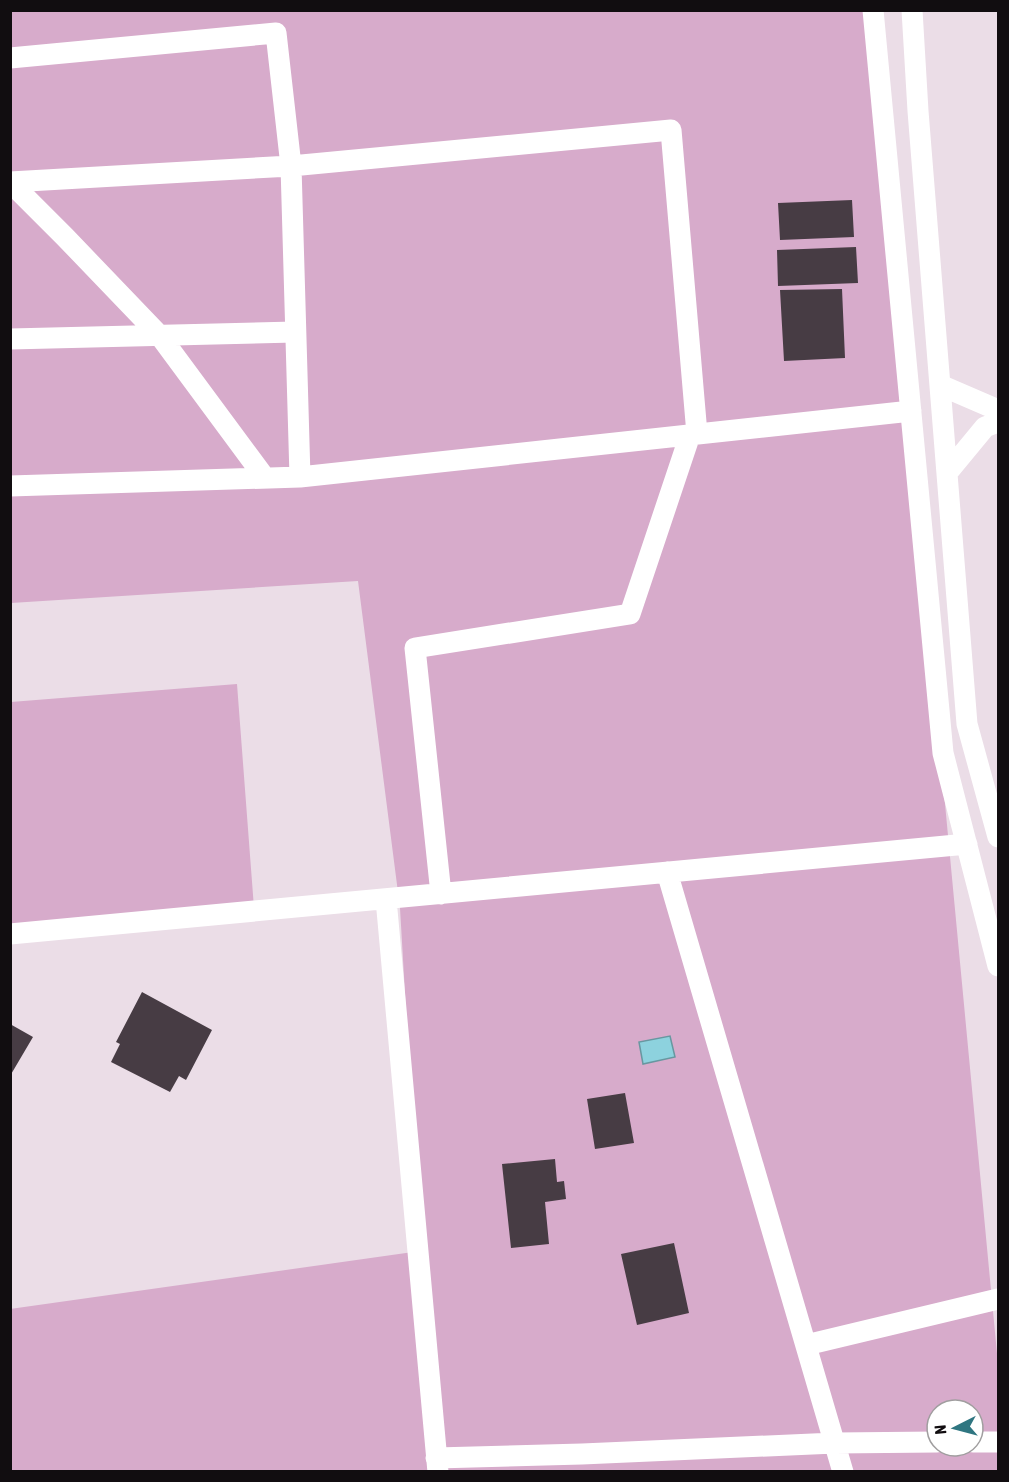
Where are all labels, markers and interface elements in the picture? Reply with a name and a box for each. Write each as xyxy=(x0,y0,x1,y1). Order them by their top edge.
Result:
north arrow xyxy=(925,1398,985,1458)
text: N xyxy=(931,1424,950,1435)

